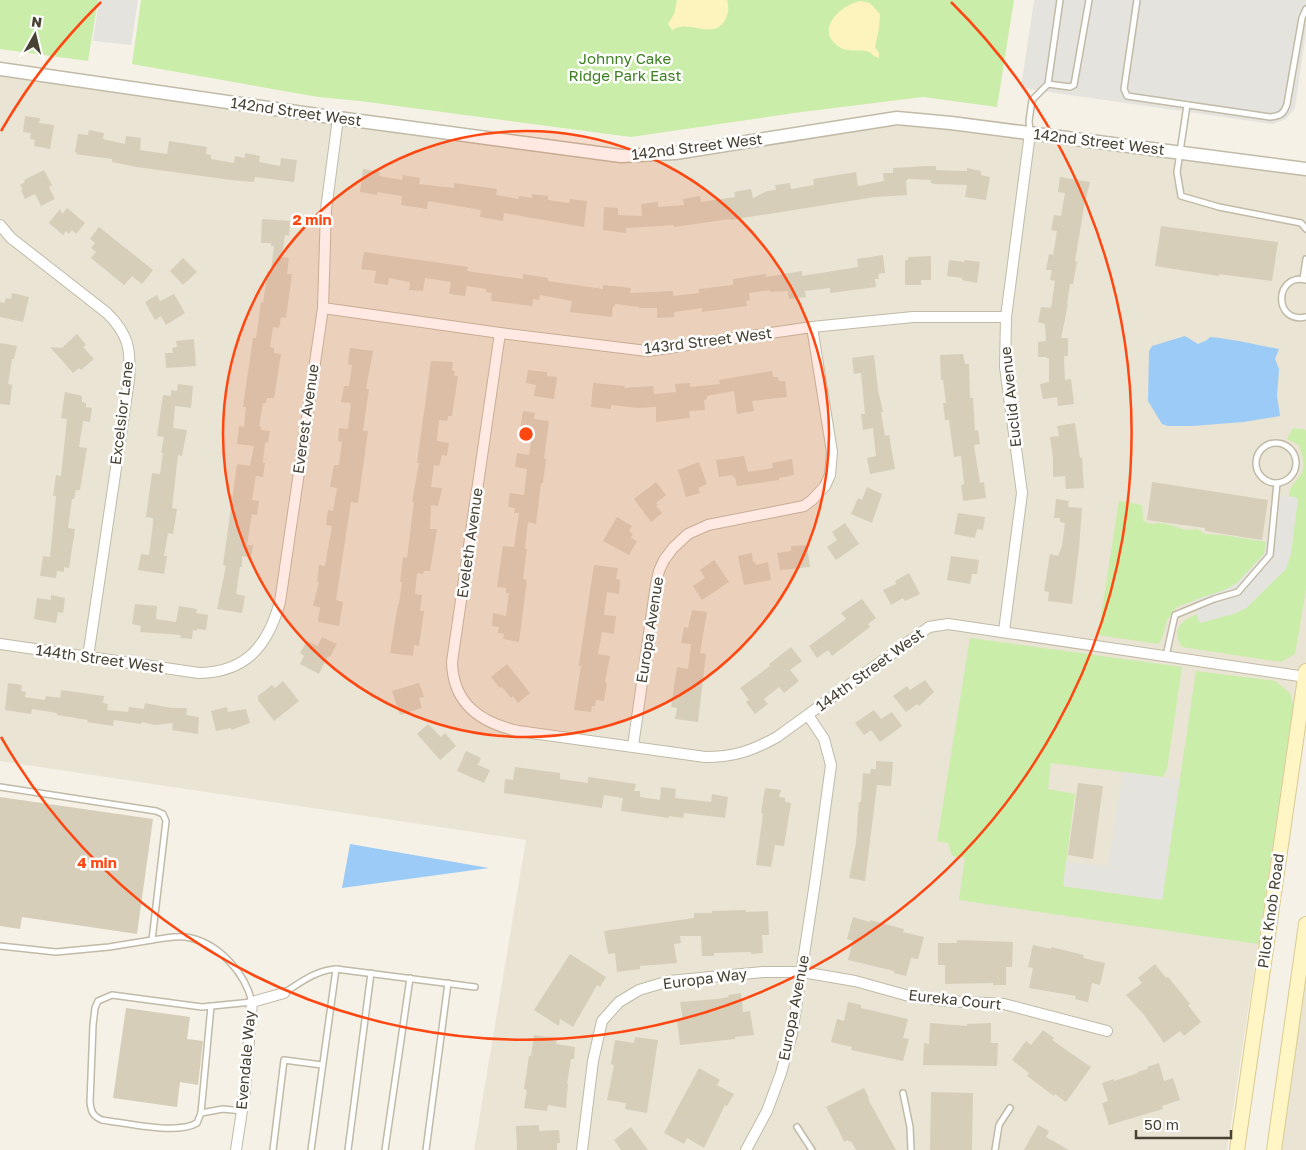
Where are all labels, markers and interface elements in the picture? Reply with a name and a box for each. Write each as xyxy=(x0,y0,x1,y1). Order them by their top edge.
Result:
north arrow xyxy=(10,10,60,60)
text: N xyxy=(30,12,43,31)
park label: Johnny Cake Ridge Park East xyxy=(569,49,681,84)
street label: 142nd Street West xyxy=(230,93,363,129)
street label: 142nd Street West xyxy=(1033,124,1166,158)
street label: 142nd Street West xyxy=(630,129,763,163)
text: 2 min xyxy=(292,210,332,228)
street label: 143rd Street West xyxy=(643,323,773,357)
street label: Euclid Avenue xyxy=(996,346,1024,448)
street label: Excelsior Lane xyxy=(106,360,136,466)
street label: Everest Avenue xyxy=(288,362,322,475)
centre of rings xyxy=(517,425,535,443)
street label: Eveleth Avenue xyxy=(452,486,486,599)
street label: Europa Avenue xyxy=(632,575,666,684)
street label: 144th Street West xyxy=(812,624,927,714)
street label: 144th Street West xyxy=(35,640,165,676)
street label: Pilot Knob Road xyxy=(1253,852,1287,969)
text: 4 min xyxy=(77,853,117,871)
street label: Europa Avenue xyxy=(774,953,812,1062)
street label: Europa Way xyxy=(662,964,749,992)
street label: Eureka Court xyxy=(908,985,1003,1013)
street label: Evendale Way xyxy=(232,1009,258,1111)
scale bar xyxy=(1136,1108,1231,1140)
text: 50 m xyxy=(1144,1115,1179,1133)

